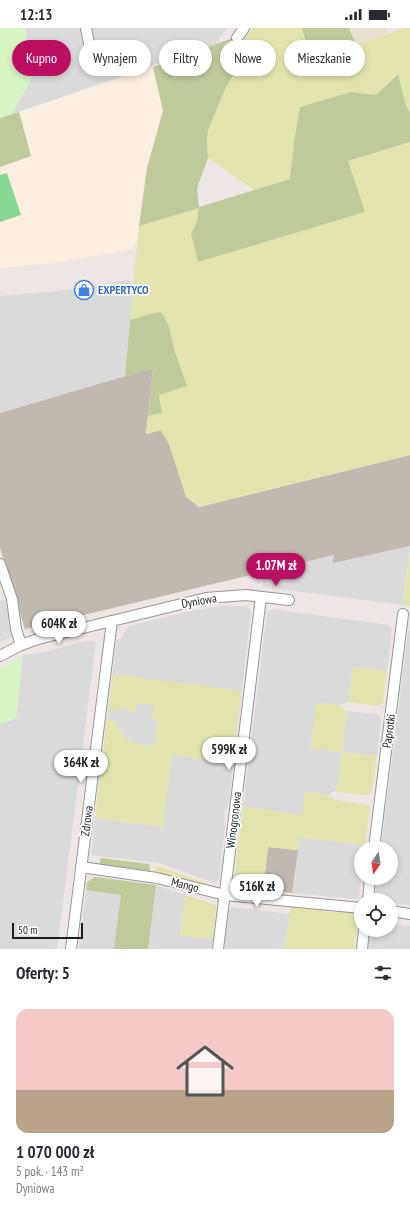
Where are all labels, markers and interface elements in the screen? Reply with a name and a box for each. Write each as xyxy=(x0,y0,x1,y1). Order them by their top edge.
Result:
text: 12:13 xyxy=(20,5,52,24)
chip: Kupno xyxy=(12,40,71,76)
chip: Wynajem xyxy=(79,40,151,76)
chip: Filtry xyxy=(159,40,212,76)
chip: Nowe xyxy=(220,40,276,76)
chip: Mieszkanie xyxy=(284,40,365,76)
shop icon: EXPERTYCO xyxy=(73,279,95,301)
place label: EXPERTYCO xyxy=(98,282,149,297)
pin: 1.07M zł xyxy=(235,553,317,587)
text: 1.07M zł xyxy=(255,557,297,574)
street label: Dyniowa xyxy=(180,590,218,611)
pin: 604K zł xyxy=(22,611,96,645)
text: 604K zł xyxy=(41,615,77,632)
street label: Paprotki xyxy=(379,713,398,749)
pin: 599K zł xyxy=(192,737,266,771)
text: 599K zł xyxy=(211,741,247,758)
pin: 364K zł xyxy=(44,750,118,784)
text: 364K zł xyxy=(63,754,99,771)
street label: Winogronowa xyxy=(223,791,244,849)
street label: Zdrowa xyxy=(77,805,96,837)
north arrow xyxy=(354,841,398,885)
map controls xyxy=(354,841,398,937)
street label: Mango xyxy=(170,874,201,895)
pin: 516K zł xyxy=(220,874,294,908)
text: 516K zł xyxy=(239,878,275,895)
button: locate xyxy=(354,893,398,937)
scale bar xyxy=(12,921,83,940)
text: 50 m xyxy=(18,923,37,937)
text: Oferty: 5 xyxy=(16,962,70,984)
icon: filters xyxy=(372,962,394,984)
icon: home xyxy=(169,1035,241,1107)
text: 1 070 000 zł xyxy=(16,1141,94,1163)
text: 5 pok. · 143 m² xyxy=(16,1163,84,1180)
text: Dyniowa xyxy=(16,1180,54,1197)

